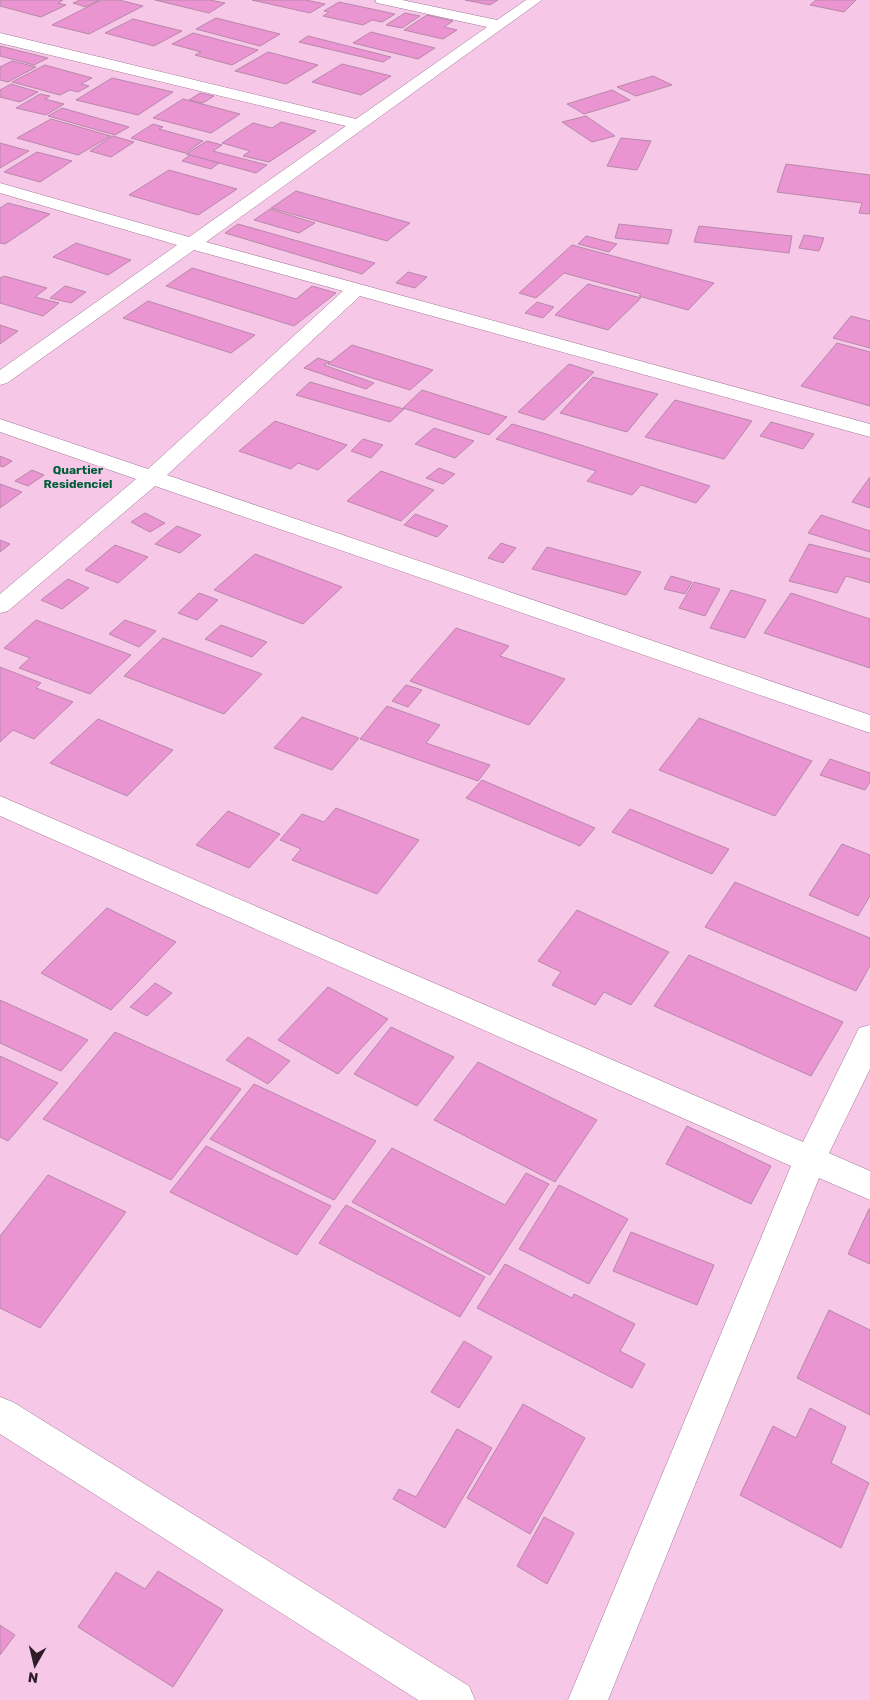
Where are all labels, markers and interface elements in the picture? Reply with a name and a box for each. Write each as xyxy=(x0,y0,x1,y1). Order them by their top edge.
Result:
district label: Quartier Residenciel xyxy=(44,463,112,491)
north arrow xyxy=(10,1640,60,1690)
text: N xyxy=(27,1668,39,1686)

